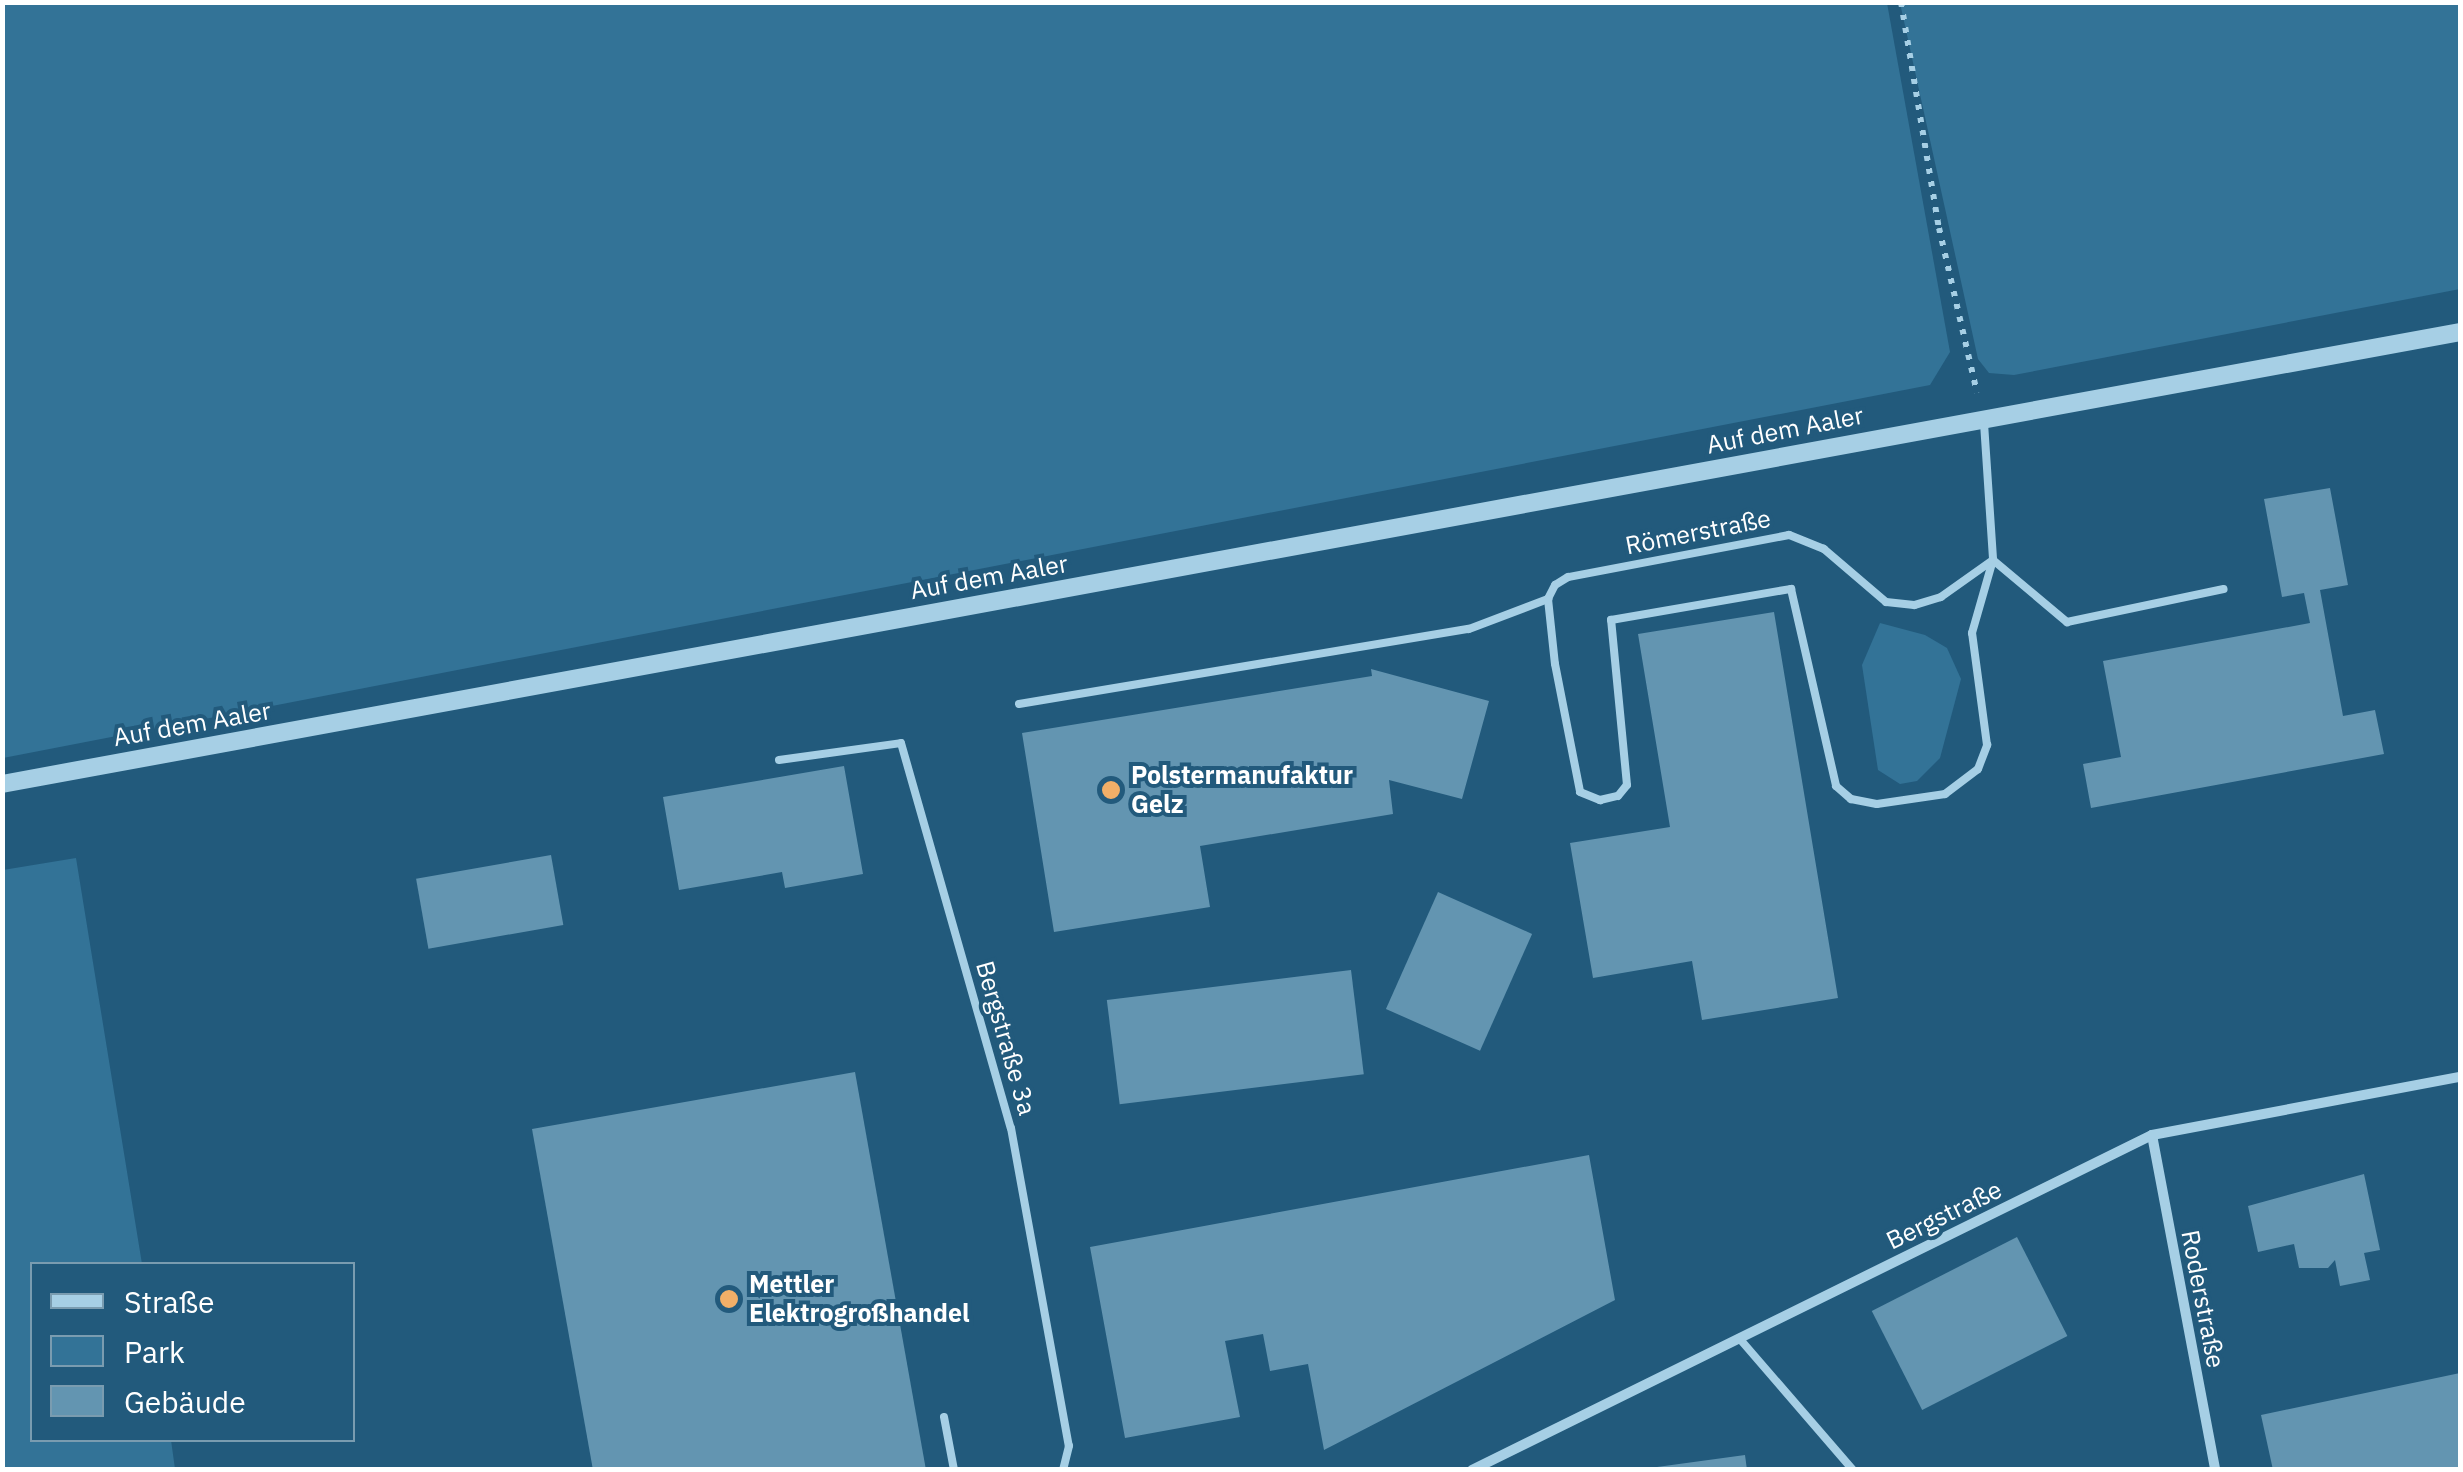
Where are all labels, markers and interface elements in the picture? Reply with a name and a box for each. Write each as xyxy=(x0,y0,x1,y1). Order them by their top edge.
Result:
street label: Auf dem Aaler xyxy=(1704,400,1866,460)
street label: Römerstraße xyxy=(1623,503,1773,561)
street label: Auf dem Aaler xyxy=(908,548,1070,606)
street label: Auf dem Aaler xyxy=(111,695,273,753)
place label: Polstermanufaktur Gelz xyxy=(1131,761,1353,820)
marker: Polstermanufaktur Gelz xyxy=(1100,779,1122,801)
street label: Bergstraße 3a xyxy=(970,957,1042,1119)
street label: Bergstraße xyxy=(1881,1174,2007,1256)
street label: Roderstraße xyxy=(2175,1227,2231,1371)
legend xyxy=(30,1262,355,1442)
place label: Mettler Elektrogroßhandel xyxy=(749,1270,969,1329)
text: Straße xyxy=(124,1282,215,1321)
marker: Mettler Elektrogroßhandel xyxy=(718,1288,740,1310)
text: Park xyxy=(124,1332,185,1371)
text: Gebäude xyxy=(124,1382,246,1421)

